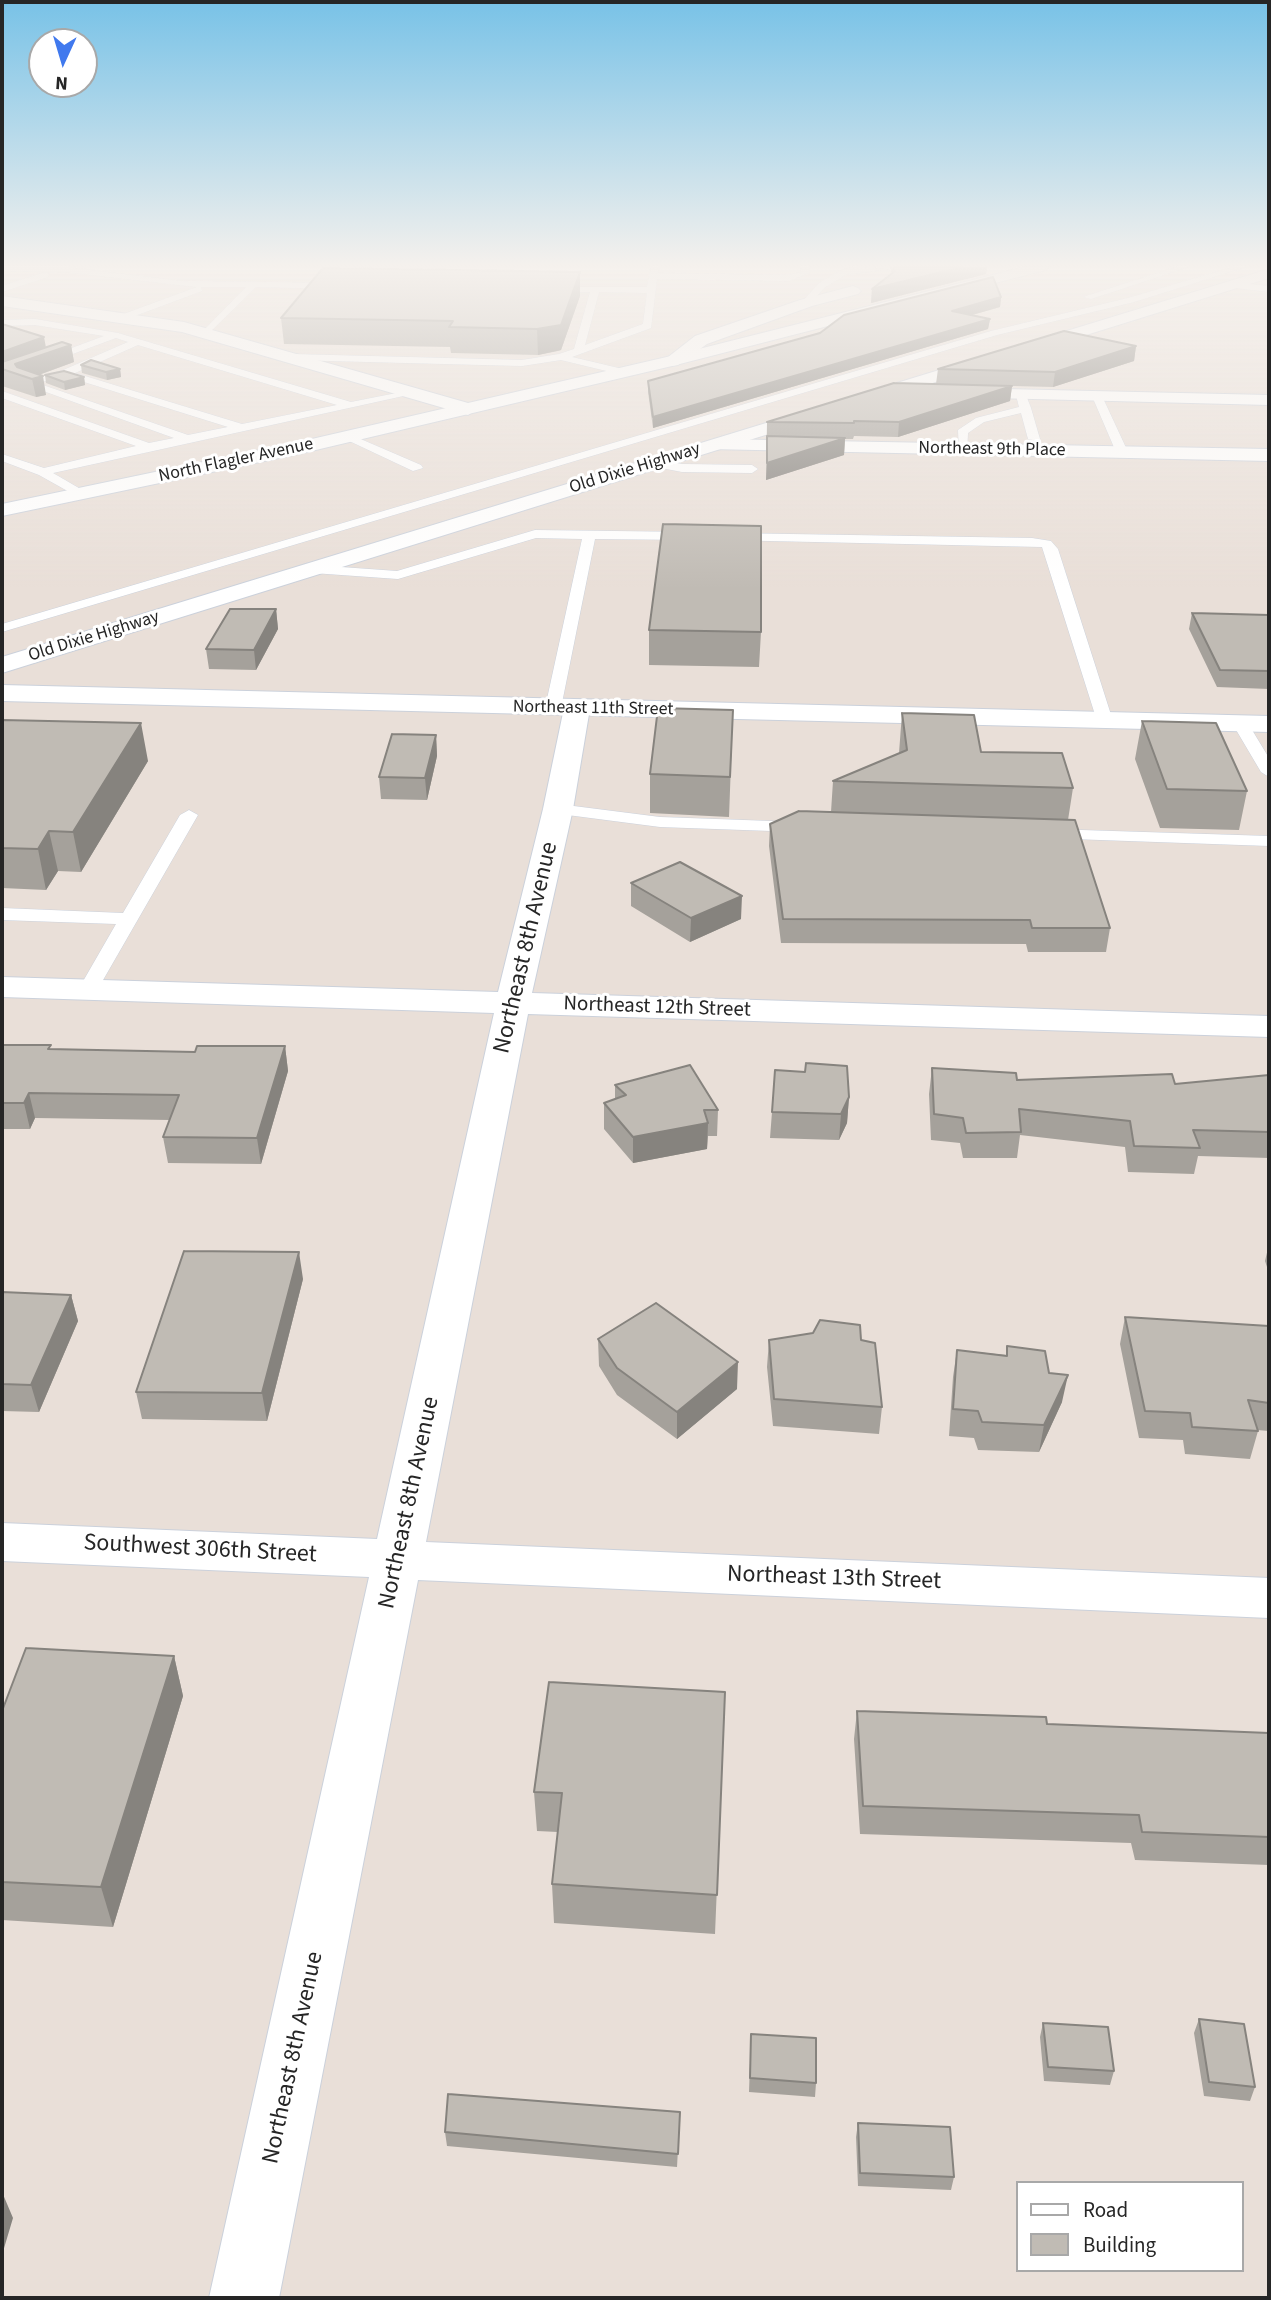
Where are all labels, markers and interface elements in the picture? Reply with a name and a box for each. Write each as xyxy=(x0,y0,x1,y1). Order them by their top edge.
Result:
north arrow xyxy=(28,28,98,98)
text: N xyxy=(54,69,69,96)
street label: North Flagler Avenue xyxy=(157,434,315,488)
street label: Northeast 9th Place xyxy=(918,438,1066,462)
street label: Old Dixie Highway xyxy=(567,439,703,499)
street label: Old Dixie Highway xyxy=(26,607,162,667)
street label: Northeast 11th Street xyxy=(513,697,673,721)
street label: Northeast 8th Avenue xyxy=(489,840,565,1056)
street label: Northeast 12th Street xyxy=(563,992,751,1024)
street label: Northeast 8th Avenue xyxy=(373,1394,447,1612)
street label: Southwest 306th Street xyxy=(83,1530,317,1570)
street label: Northeast 13th Street xyxy=(726,1561,942,1597)
street label: Northeast 8th Avenue xyxy=(257,1949,331,2167)
legend xyxy=(1016,2181,1243,2272)
text: Road xyxy=(1083,2195,1128,2225)
text: Building xyxy=(1083,2230,1156,2260)

